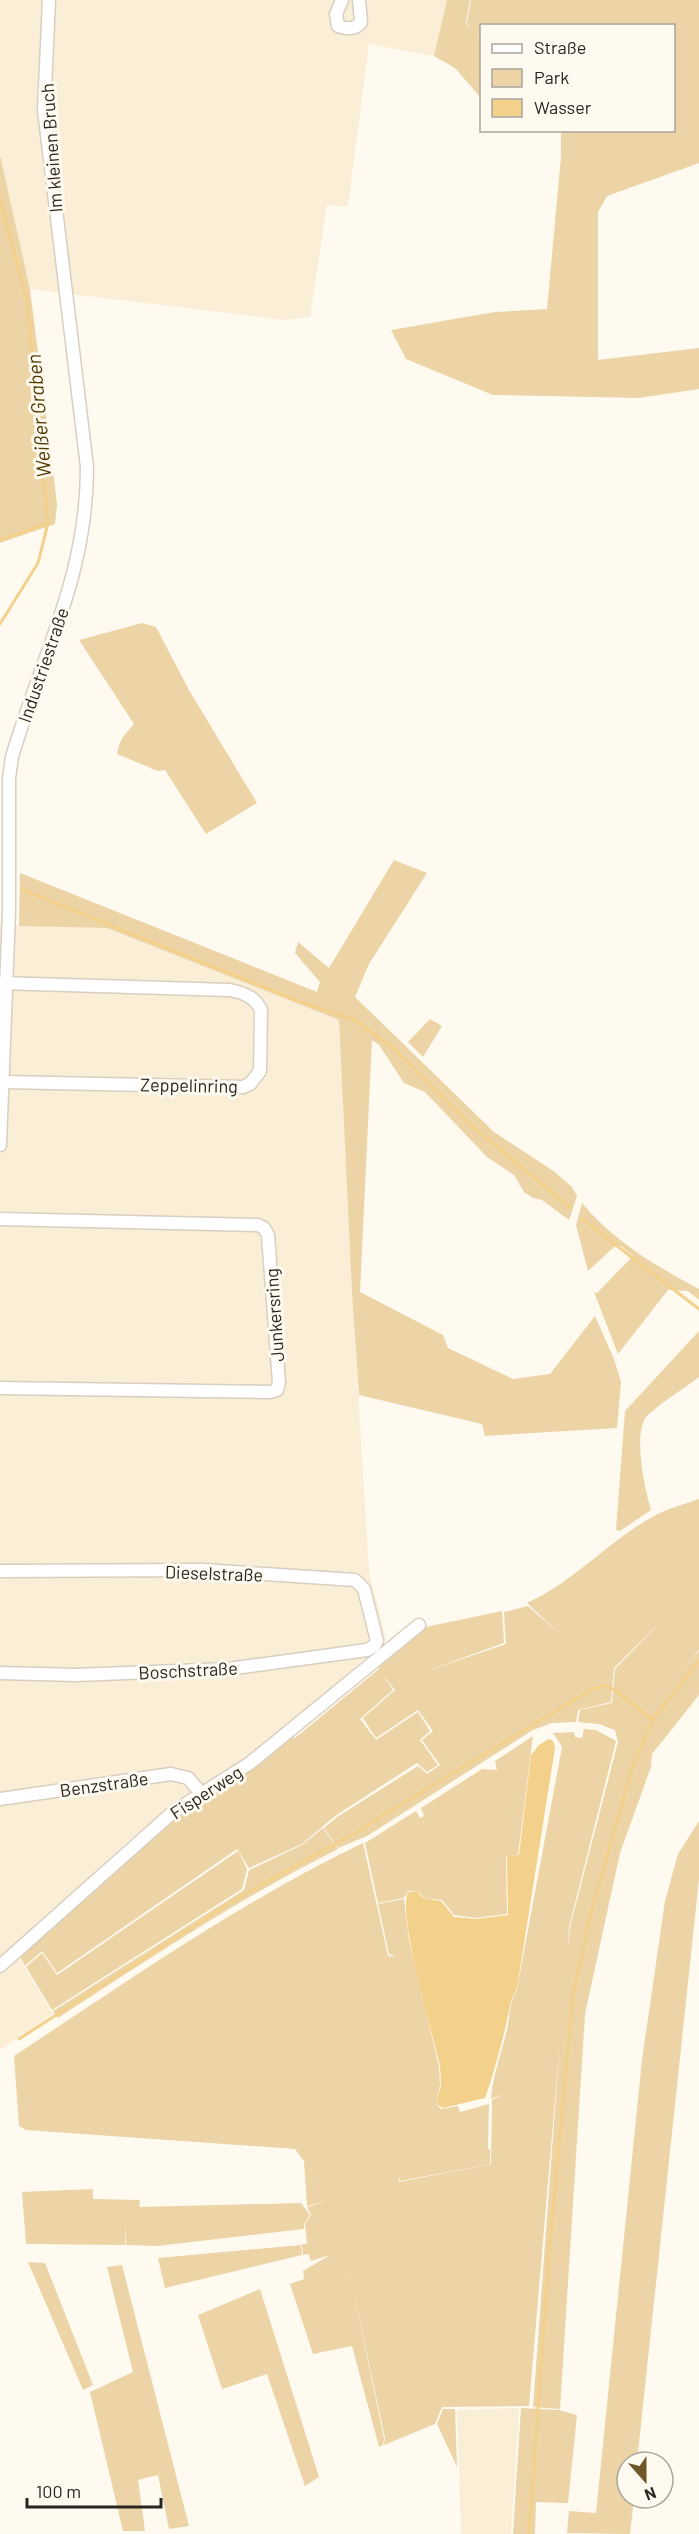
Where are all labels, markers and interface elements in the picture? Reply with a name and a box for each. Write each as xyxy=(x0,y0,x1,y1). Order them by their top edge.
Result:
legend xyxy=(480,24,675,132)
text: Straße xyxy=(534,36,586,58)
text: Park xyxy=(534,66,569,88)
street label: Im kleinen Bruch xyxy=(36,83,66,213)
text: Wasser xyxy=(534,96,592,118)
water label: Weißer Graben xyxy=(21,353,55,479)
street label: Industriestraße xyxy=(13,605,73,725)
street label: Zeppelinring xyxy=(140,1073,238,1097)
street label: Junkersring xyxy=(260,1268,288,1362)
street label: Dieselstraße xyxy=(165,1560,263,1586)
street label: Boschstraße xyxy=(138,1656,238,1684)
street label: Fisperweg xyxy=(166,1760,246,1824)
street label: Benzstraße xyxy=(58,1767,150,1801)
north arrow xyxy=(615,2450,675,2510)
scale bar xyxy=(27,2471,160,2509)
text: 100 m xyxy=(36,2480,81,2502)
text: N xyxy=(642,2484,659,2505)

